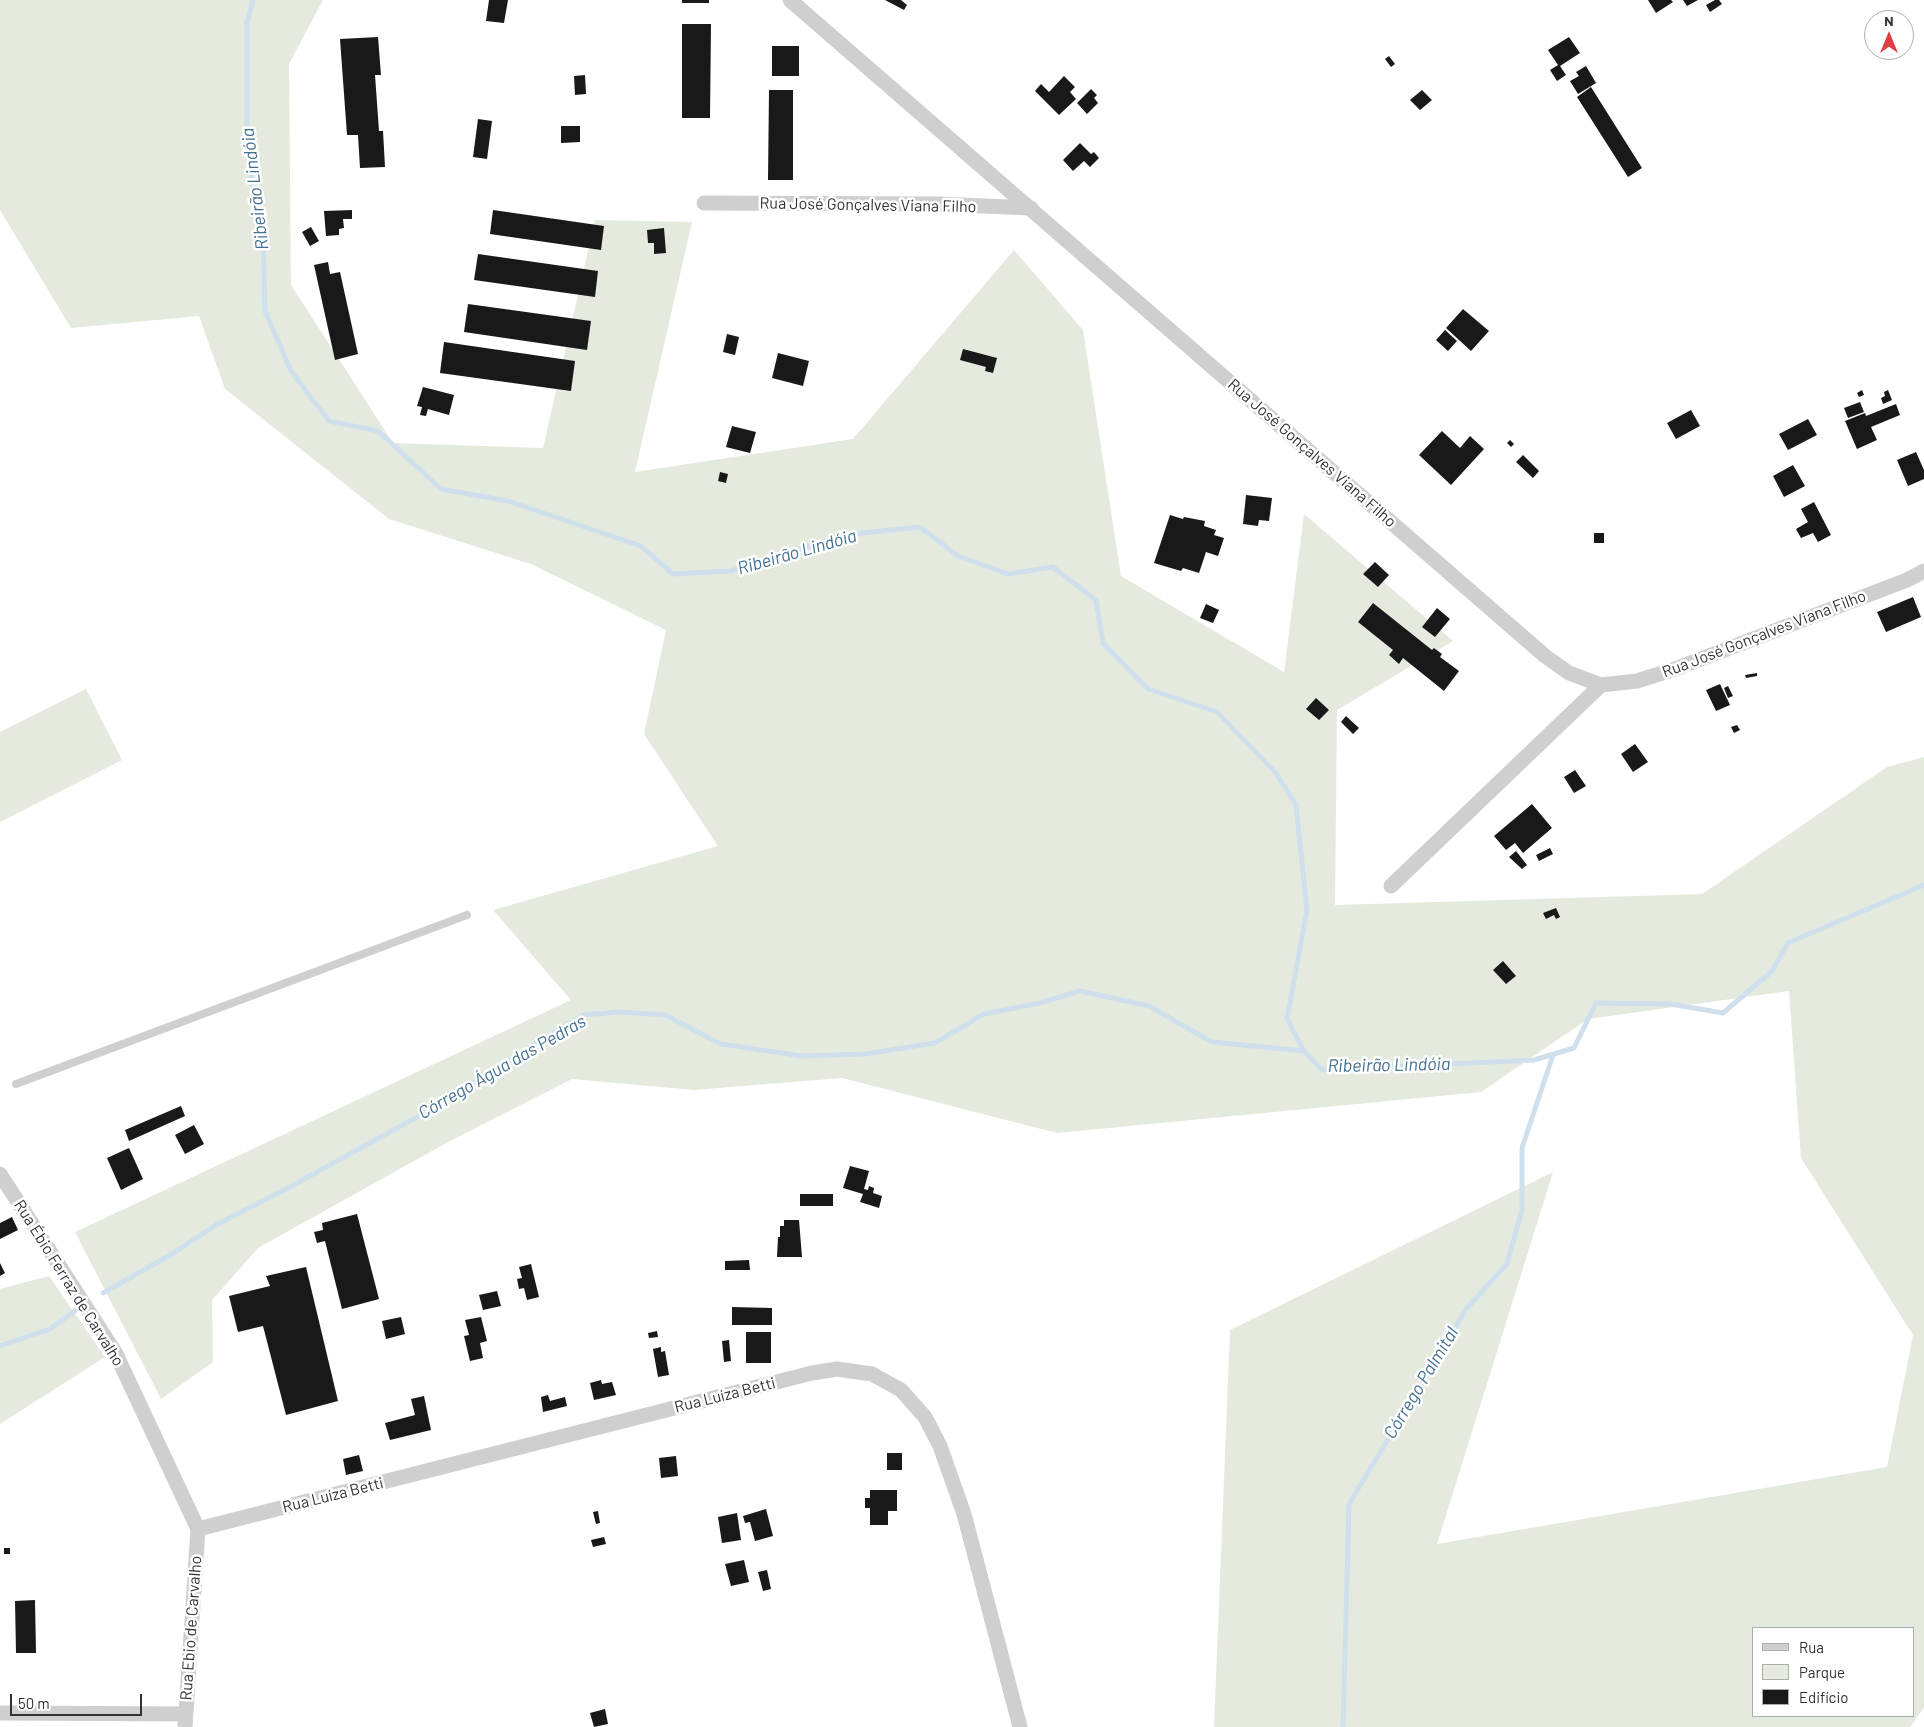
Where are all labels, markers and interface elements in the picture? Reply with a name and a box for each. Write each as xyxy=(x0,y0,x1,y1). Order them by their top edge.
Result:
north arrow xyxy=(1864,10,1914,60)
text: N xyxy=(1884,12,1894,29)
water label: Ribeirão Lindóia xyxy=(237,127,273,251)
street label: Rua José Gonçalves Viana Filho xyxy=(759,194,977,216)
street label: Rua José Gonçalves Viana Filho xyxy=(1224,375,1400,531)
water label: Ribeirão Lindóia xyxy=(735,525,859,579)
street label: Rua José Gonçalves Viana Filho xyxy=(1659,586,1869,682)
water label: Córrego Água das Pedras xyxy=(414,1010,590,1124)
water label: Ribeirão Lindóia xyxy=(1327,1053,1451,1077)
street label: Rua Ébio Ferraz de Carvalho xyxy=(10,1196,128,1370)
water label: Córrego Palmital xyxy=(1379,1323,1463,1443)
street label: Rua Luíza Betti xyxy=(672,1373,778,1417)
street label: Rua Luíza Betti xyxy=(280,1473,386,1517)
street label: Rua Ebio de Carvalho xyxy=(176,1555,206,1701)
legend xyxy=(1752,1627,1914,1717)
text: Rua xyxy=(1799,1638,1824,1656)
text: Parque xyxy=(1799,1663,1845,1681)
scale bar xyxy=(12,1684,145,1716)
text: Edifício xyxy=(1799,1688,1848,1706)
text: 50 m xyxy=(18,1694,50,1712)

